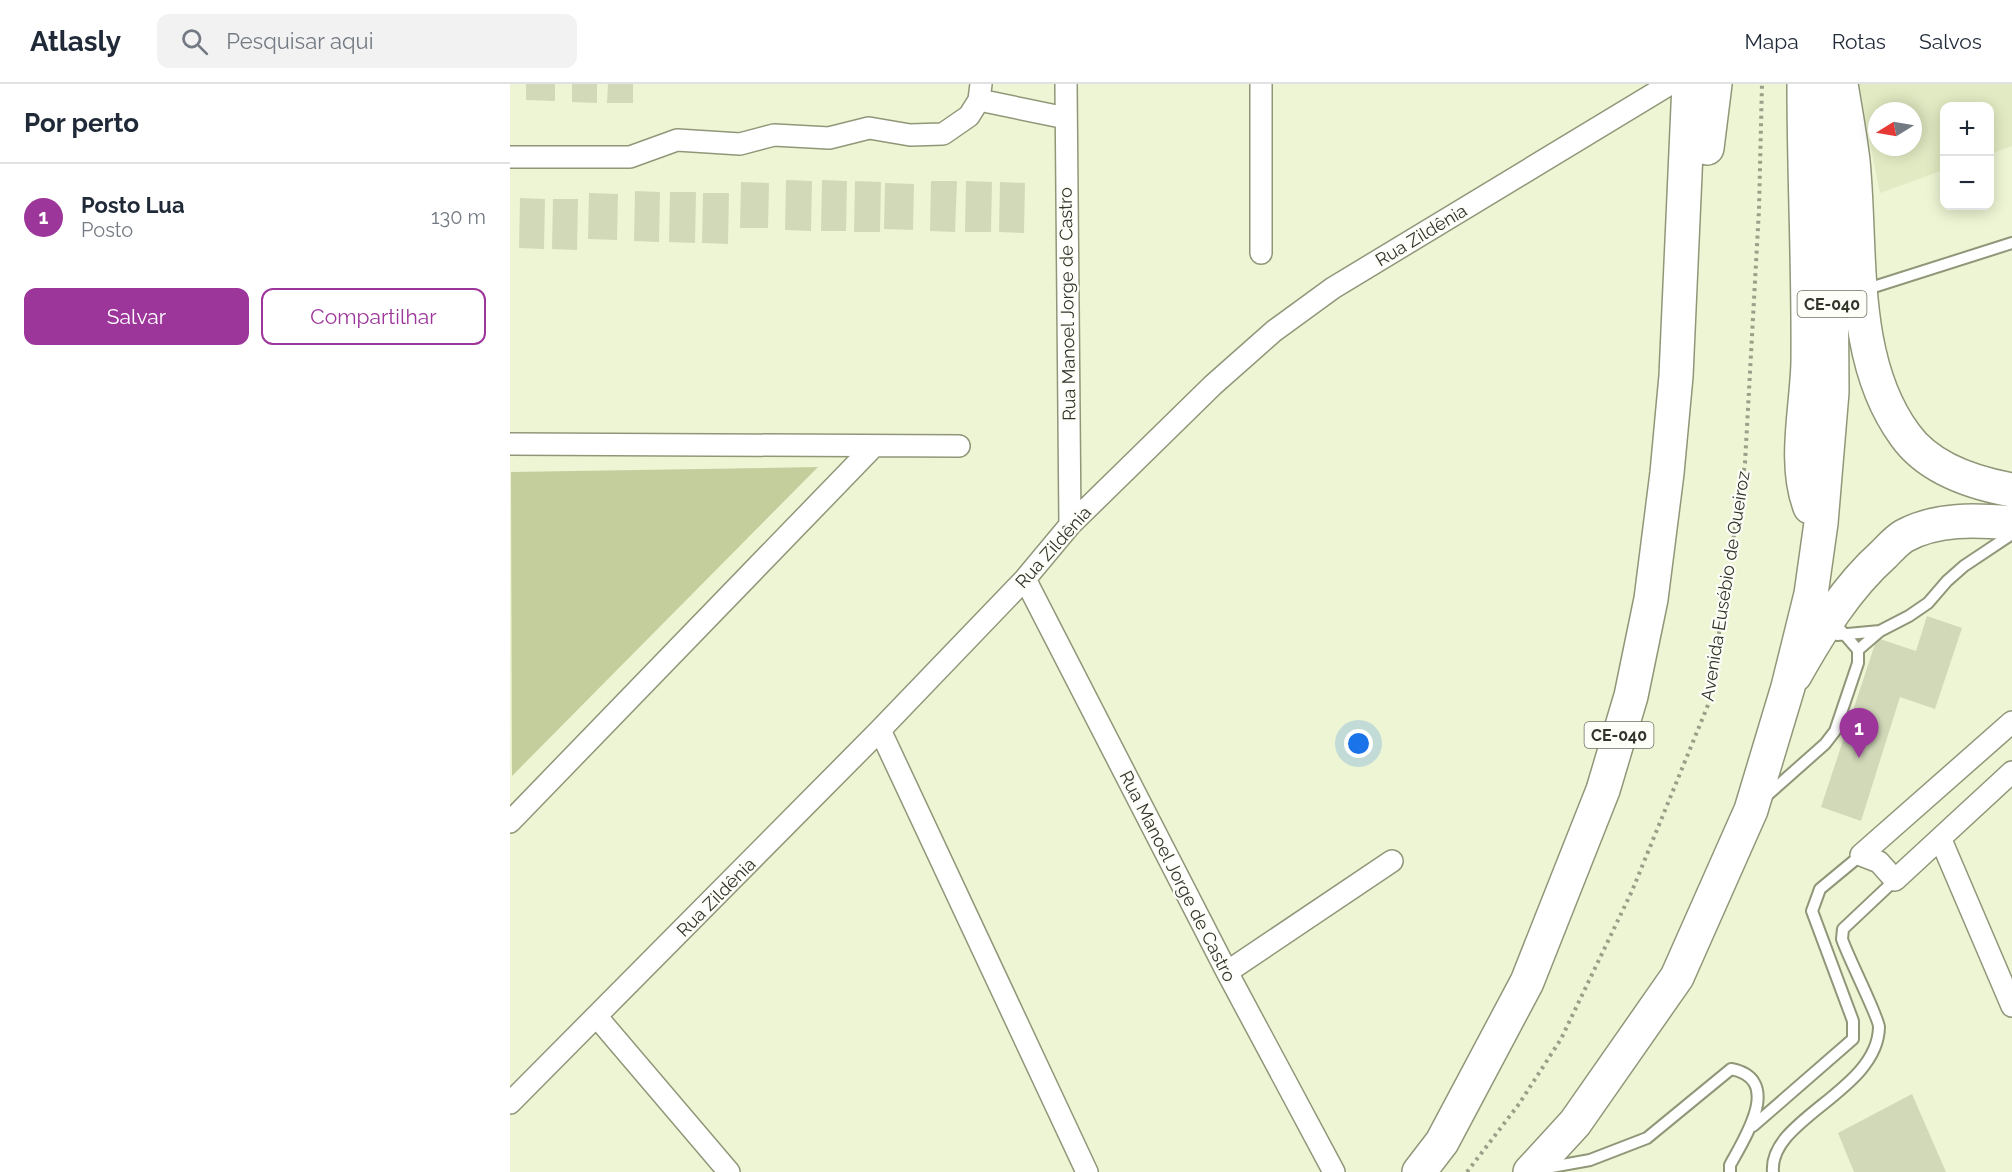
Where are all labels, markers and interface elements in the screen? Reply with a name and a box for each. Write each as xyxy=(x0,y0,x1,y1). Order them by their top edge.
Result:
search box xyxy=(157,14,577,68)
text: Atlasly xyxy=(30,25,121,58)
icon: search xyxy=(178,25,211,58)
text: Pesquisar aqui xyxy=(226,28,374,54)
text: Mapa xyxy=(1745,29,1799,54)
text: Rotas xyxy=(1832,29,1886,54)
text: Salvos xyxy=(1919,29,1982,54)
north arrow xyxy=(1868,102,1922,156)
map controls xyxy=(1940,102,1994,210)
button: + xyxy=(1940,102,1994,156)
text: Por perto xyxy=(24,108,139,138)
button: − xyxy=(1940,156,1994,210)
street label: Rua Manoel Jorge de Castro xyxy=(1054,187,1080,421)
text: Posto Lua xyxy=(81,192,185,218)
street label: Rua Zildênia xyxy=(1372,200,1470,270)
text: 1 xyxy=(39,205,48,229)
text: 130 m xyxy=(431,205,486,229)
text: Posto xyxy=(81,218,133,242)
button: Salvar xyxy=(24,288,249,345)
button: Compartilhar xyxy=(261,288,486,345)
road number: CE-040 xyxy=(1798,291,1866,317)
street label: Avenida Eusébio de Queiroz xyxy=(1696,469,1754,703)
street label: Rua Zildênia xyxy=(1011,502,1095,592)
pin: 1 xyxy=(1840,708,1878,758)
road number: CE-040 xyxy=(1584,722,1654,748)
your location xyxy=(1344,729,1373,758)
street label: Rua Manoel Jorge de Castro xyxy=(1116,767,1241,985)
street label: Rua Zildênia xyxy=(672,853,760,941)

